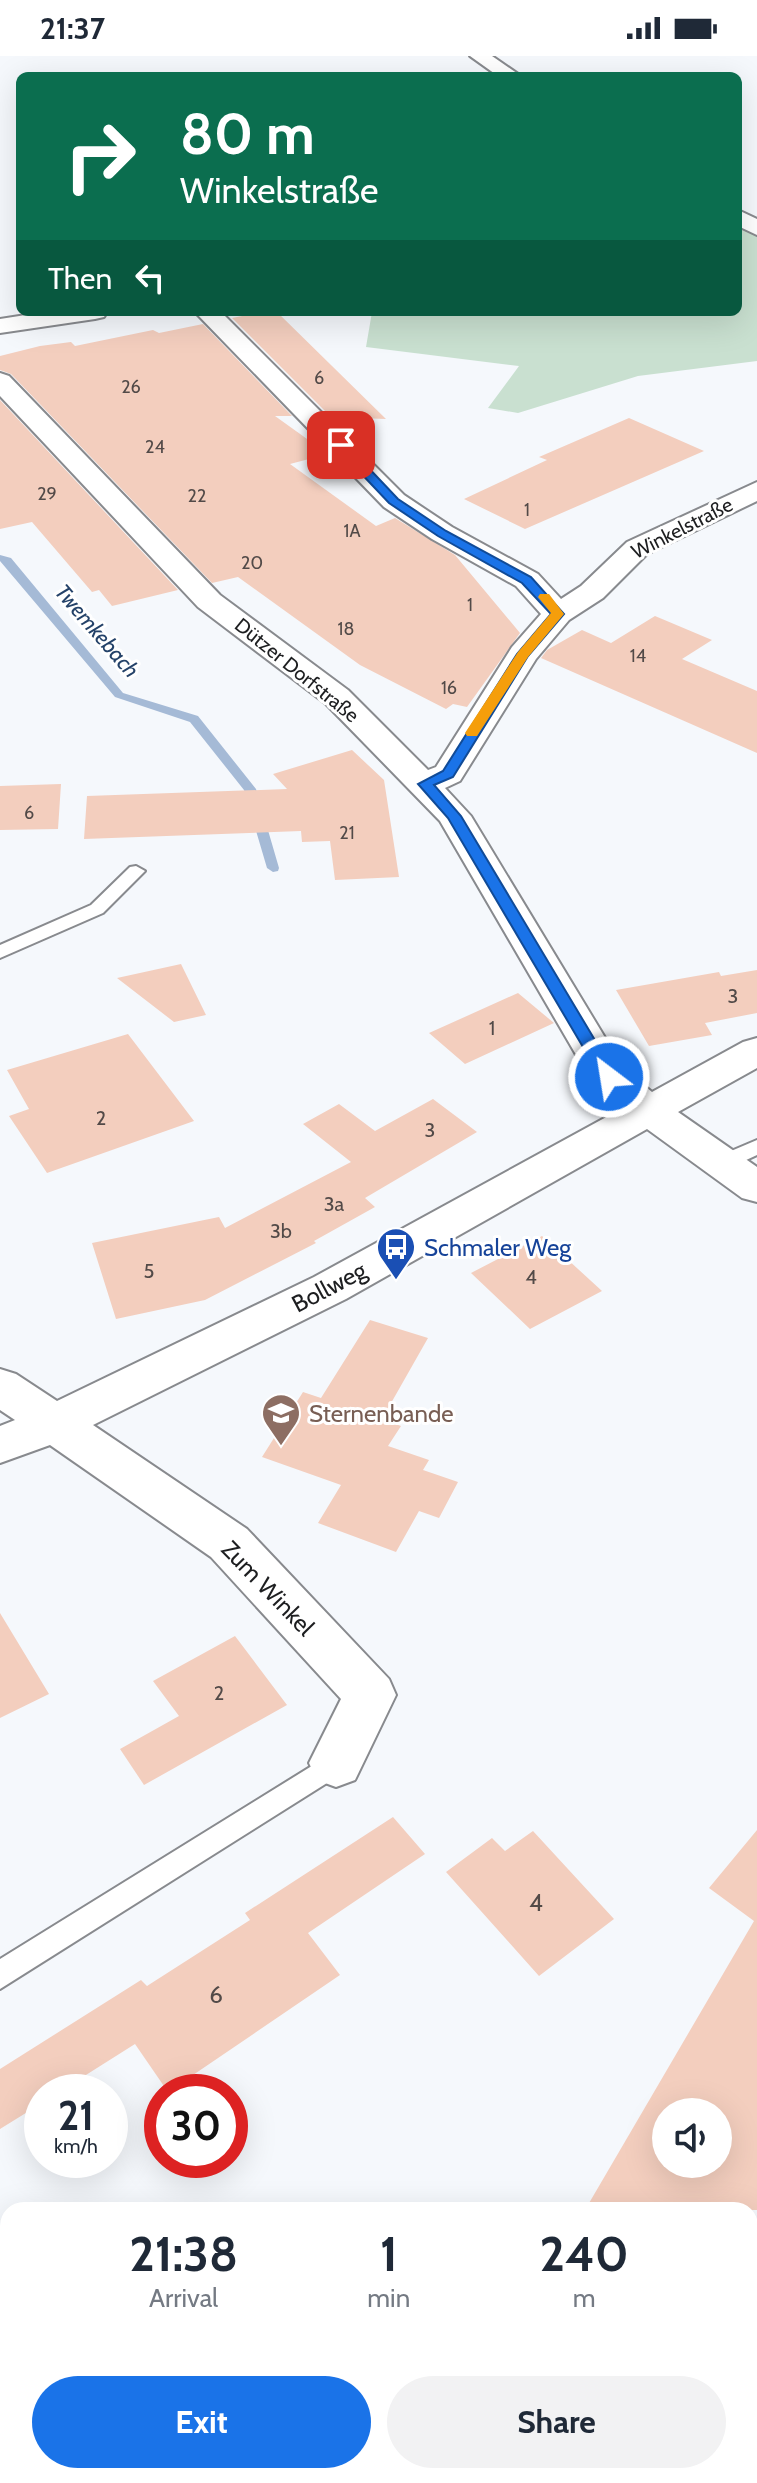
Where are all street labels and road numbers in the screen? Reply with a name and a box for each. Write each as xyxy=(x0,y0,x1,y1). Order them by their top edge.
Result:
street label: Winkelstraße xyxy=(627,492,737,564)
street label: Dützer Dorfstraße xyxy=(230,613,364,727)
street label: Bollweg xyxy=(287,1255,372,1319)
street label: Zum Winkel xyxy=(216,1535,321,1642)

